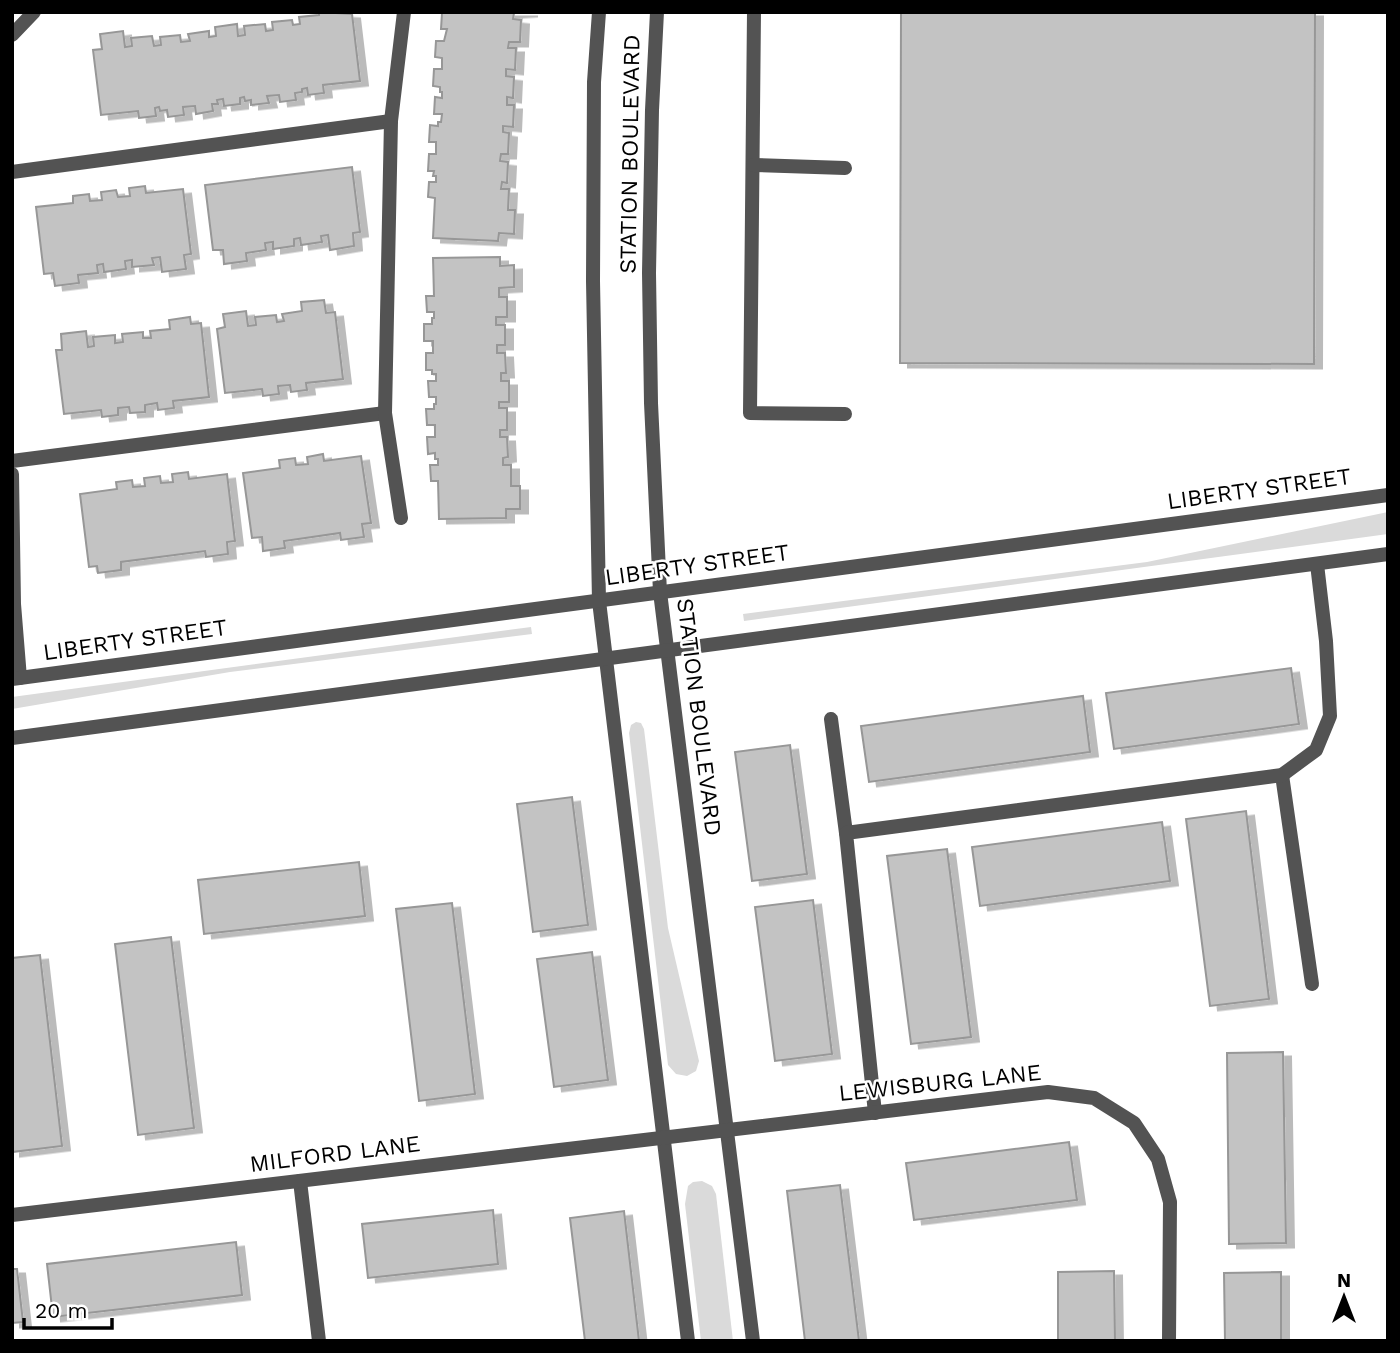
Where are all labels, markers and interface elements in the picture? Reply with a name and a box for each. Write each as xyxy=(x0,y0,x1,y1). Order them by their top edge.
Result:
street label: STATION BOULEVARD xyxy=(614,34,646,274)
street label: LIBERTY STREET xyxy=(1165,463,1353,515)
street label: LIBERTY STREET xyxy=(603,539,791,591)
street label: STATION BOULEVARD xyxy=(671,597,727,837)
street label: LIBERTY STREET xyxy=(41,614,229,666)
street label: LEWISBURG LANE xyxy=(837,1059,1043,1107)
street label: MILFORD LANE xyxy=(248,1130,422,1178)
north arrow xyxy=(1309,1262,1379,1332)
text: N xyxy=(1337,1269,1351,1292)
scale bar xyxy=(24,1286,112,1330)
text: 20 m xyxy=(35,1298,87,1323)

